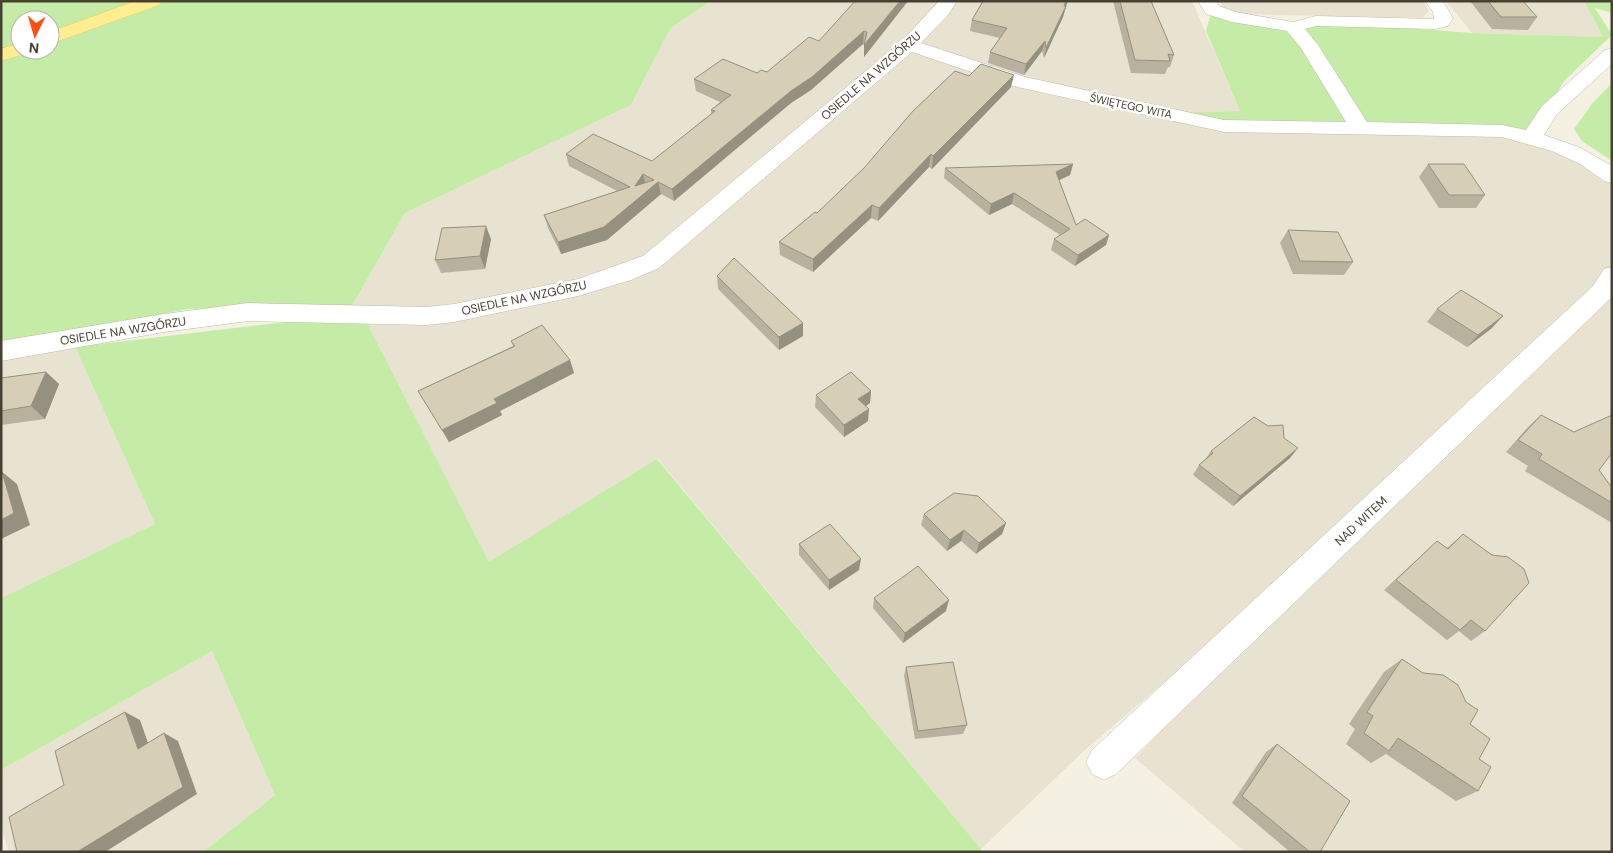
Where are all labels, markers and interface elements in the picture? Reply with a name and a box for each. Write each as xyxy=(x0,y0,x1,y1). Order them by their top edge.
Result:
north arrow xyxy=(10,10,60,60)
street label: OSIEDLE NA WZGÓRZU xyxy=(818,28,924,124)
text: N xyxy=(28,39,40,57)
street label: ŚWIĘTEGO WITA xyxy=(1089,90,1173,122)
street label: OSIEDLE NA WZGÓRZU xyxy=(460,277,588,319)
street label: OSIEDLE NA WZGÓRZU xyxy=(59,313,187,349)
street label: NAD WITEM xyxy=(1332,493,1390,549)

